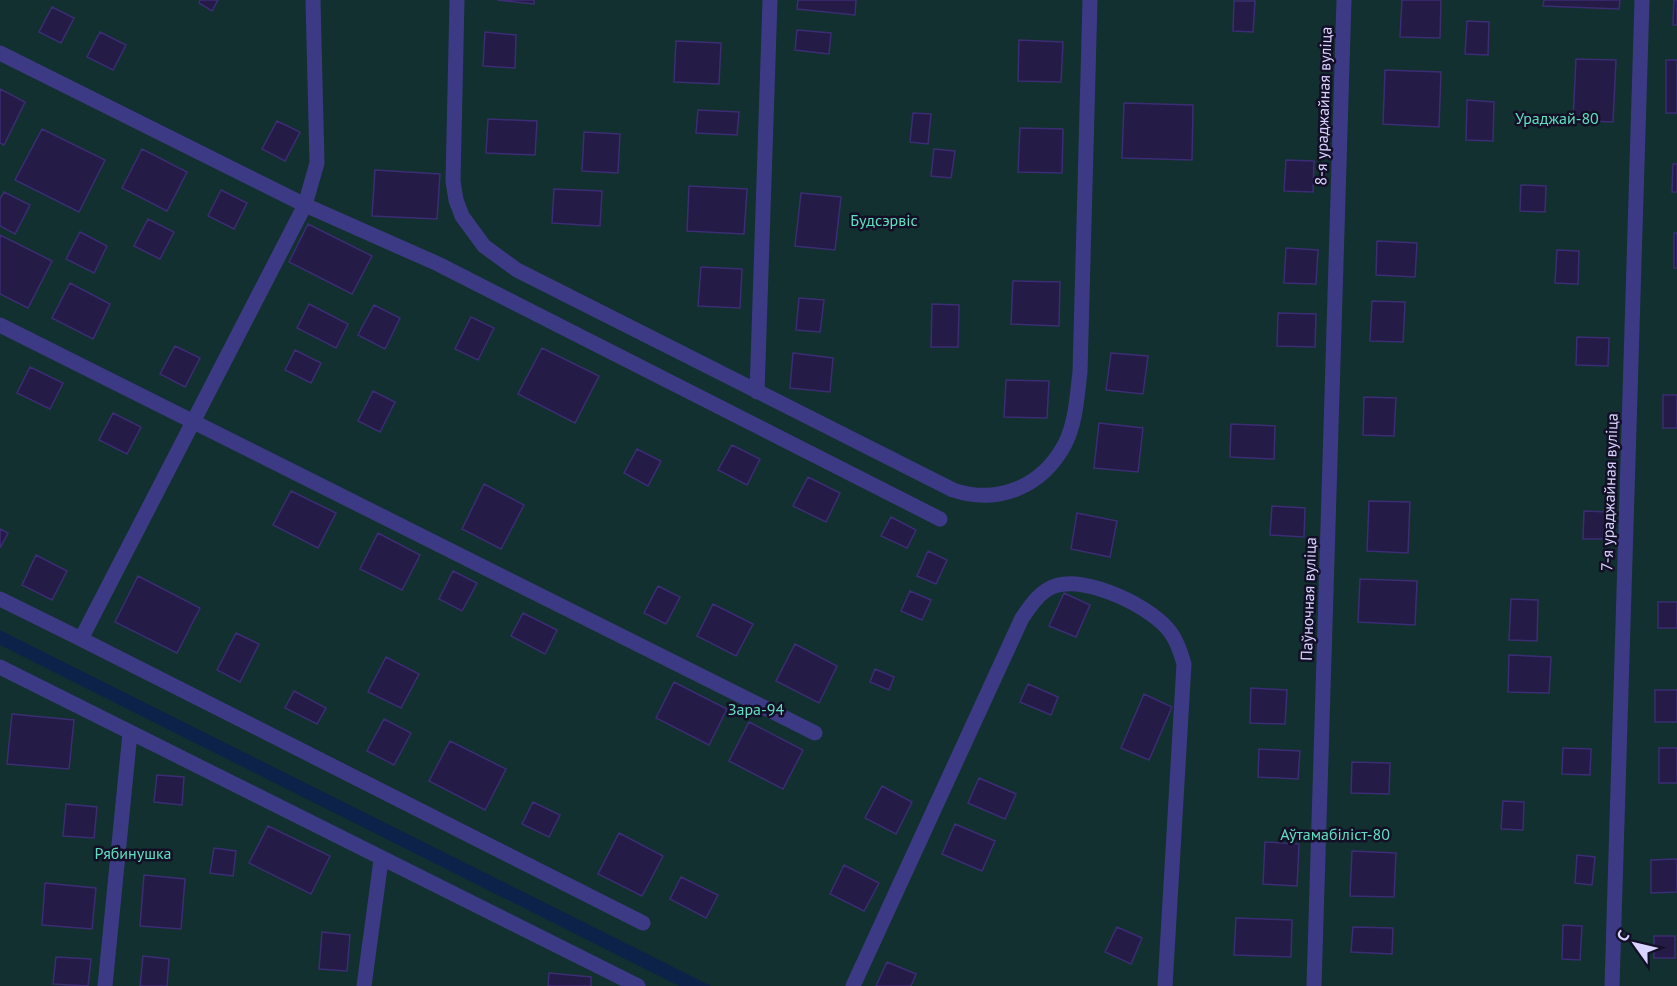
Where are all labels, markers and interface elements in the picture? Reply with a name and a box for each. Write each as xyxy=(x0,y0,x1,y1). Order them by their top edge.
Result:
street label: 8-я ураджайная вуліца xyxy=(1310,26,1336,186)
park label: Ураджай-80 xyxy=(1515,108,1599,128)
park label: Будсэрвіс xyxy=(850,210,918,230)
street label: 7-я ураджайная вуліца xyxy=(1596,413,1622,571)
street label: Паўночная вуліца xyxy=(1296,537,1320,661)
park label: Зара-94 xyxy=(728,699,784,719)
park label: Аўтамабіліст-80 xyxy=(1280,824,1390,844)
park label: Рябинушка xyxy=(94,843,172,863)
north arrow xyxy=(1605,914,1665,974)
text: С xyxy=(1612,926,1633,945)

